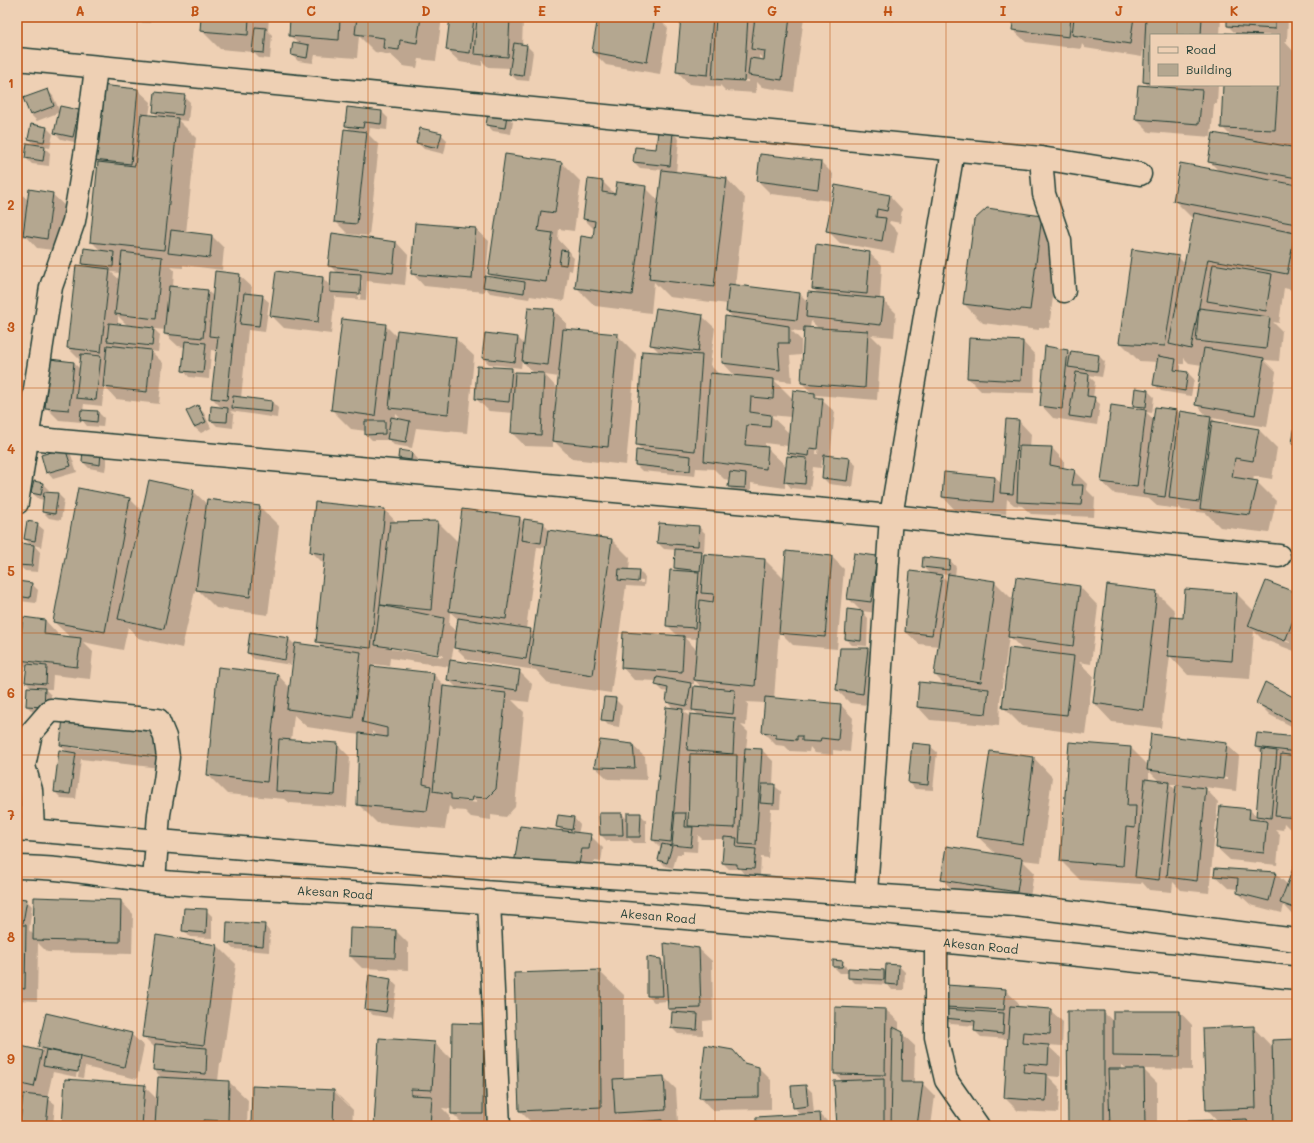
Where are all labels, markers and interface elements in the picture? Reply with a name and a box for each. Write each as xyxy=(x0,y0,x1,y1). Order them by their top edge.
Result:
text: A xyxy=(75,2,85,19)
text: B xyxy=(191,2,200,19)
text: C xyxy=(306,2,316,19)
text: D xyxy=(421,2,431,19)
text: E xyxy=(538,2,546,19)
text: F xyxy=(653,2,661,19)
text: G xyxy=(767,2,777,19)
text: H xyxy=(883,2,893,19)
text: I xyxy=(1000,2,1007,19)
text: J xyxy=(1115,2,1123,19)
text: K xyxy=(1230,2,1239,19)
legend xyxy=(1150,34,1280,86)
text: Road xyxy=(1186,41,1216,57)
text: Building xyxy=(1186,61,1232,77)
text: 1 xyxy=(8,74,14,91)
text: 2 xyxy=(7,196,15,213)
text: 3 xyxy=(7,318,15,335)
text: 4 xyxy=(7,440,15,457)
text: 5 xyxy=(7,562,15,579)
text: 6 xyxy=(7,684,15,701)
text: 7 xyxy=(7,806,15,823)
street label: Akesan Road xyxy=(297,882,374,902)
street label: Akesan Road xyxy=(620,905,697,927)
text: 8 xyxy=(7,928,15,945)
street label: Akesan Road xyxy=(942,934,1020,957)
text: 9 xyxy=(7,1050,15,1067)

